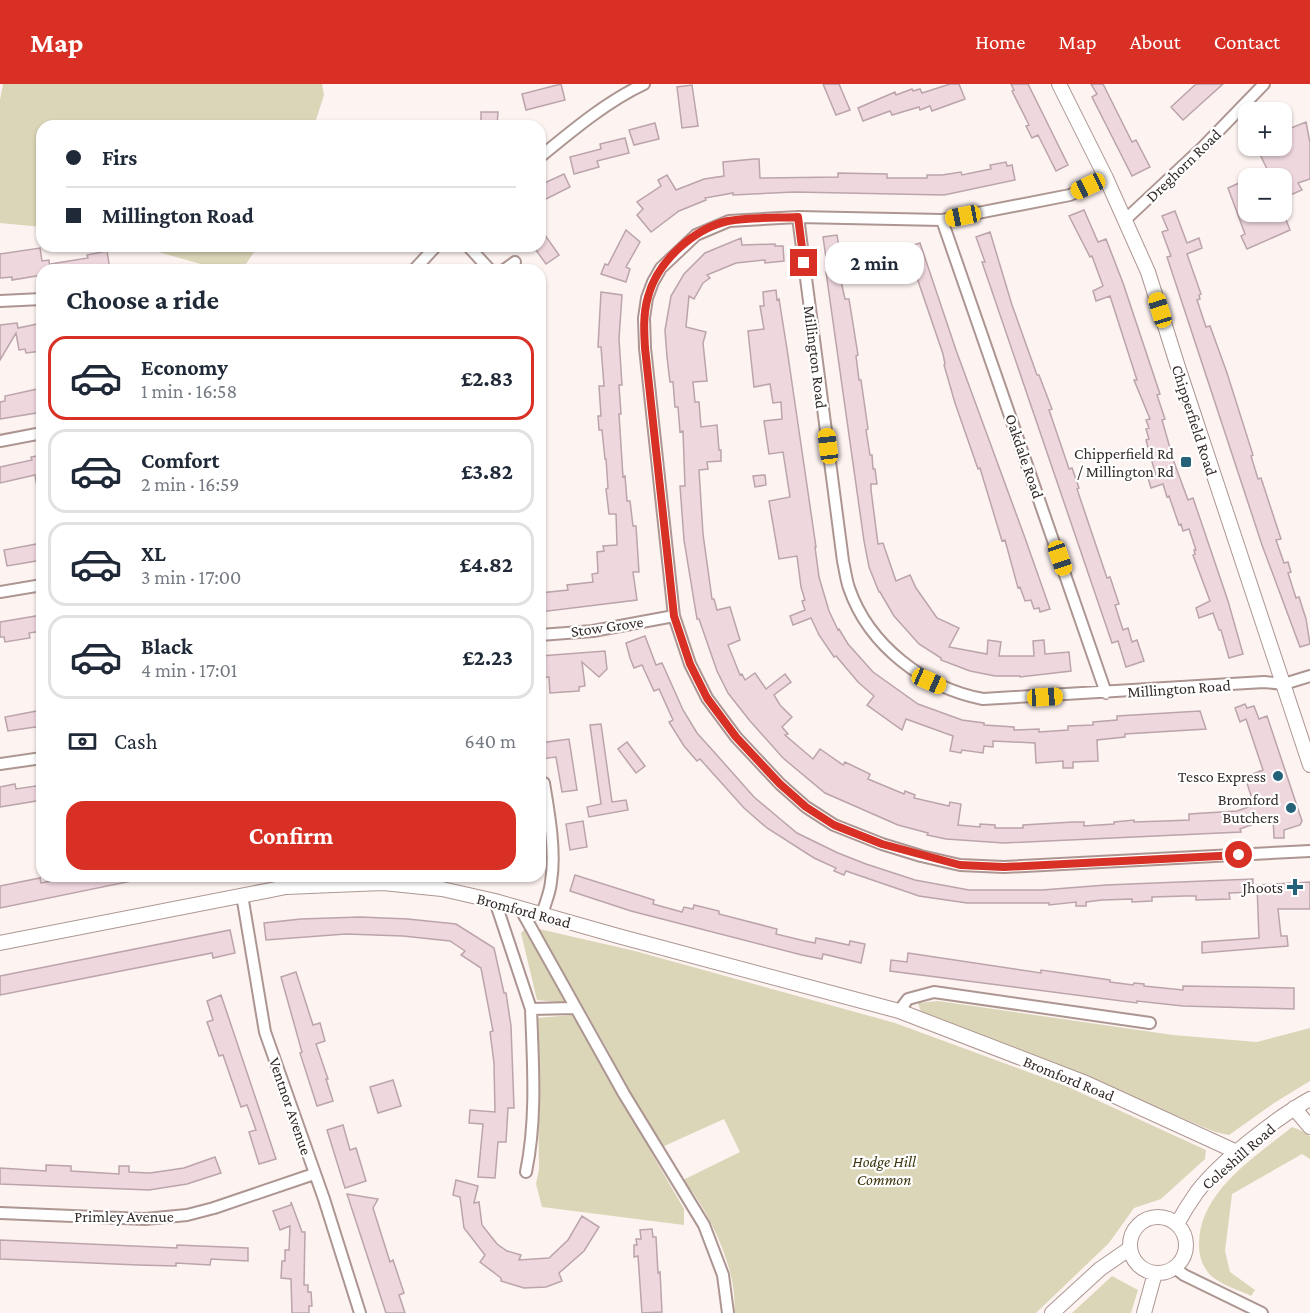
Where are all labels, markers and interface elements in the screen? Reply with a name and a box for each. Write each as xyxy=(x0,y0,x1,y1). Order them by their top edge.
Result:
text: Map xyxy=(30,27,83,58)
text: Home xyxy=(975,30,1025,54)
text: Map xyxy=(1058,30,1097,54)
text: About xyxy=(1130,30,1181,54)
text: Contact xyxy=(1214,30,1280,54)
map controls xyxy=(1238,102,1292,222)
button: + xyxy=(1238,102,1292,156)
street label: Dreghorn Road xyxy=(1143,125,1225,206)
text: Firs xyxy=(102,145,137,170)
button: − xyxy=(1238,168,1292,222)
car xyxy=(1068,170,1108,202)
text: Millington Road xyxy=(102,203,254,228)
car xyxy=(944,204,982,228)
callout: 2 min xyxy=(825,242,924,284)
route end xyxy=(790,249,817,276)
text: 2 min xyxy=(850,252,899,274)
text: Choose a ride xyxy=(66,285,219,315)
car xyxy=(1146,290,1174,330)
street label: Millington Road xyxy=(800,305,830,410)
icon: car xyxy=(69,351,123,405)
text: Economy xyxy=(141,355,228,380)
street label: Chipperfield Road xyxy=(1168,363,1221,478)
text: £2.83 xyxy=(461,366,513,391)
text: 1 min · 16:58 xyxy=(141,380,237,402)
street label: Oakdale Road xyxy=(1002,412,1047,501)
car xyxy=(817,427,839,465)
icon: car xyxy=(69,444,123,498)
place label: Chipperfield Rd / Millington Rd xyxy=(1074,445,1175,481)
text: Comfort xyxy=(141,448,219,473)
marker: Chipperfield Rd / Millington Rd xyxy=(1179,455,1193,469)
text: £3.82 xyxy=(461,459,513,484)
text: 2 min · 16:59 xyxy=(141,473,239,495)
icon: car xyxy=(69,537,123,591)
car xyxy=(1046,538,1074,578)
text: XL xyxy=(141,541,166,566)
text: £4.82 xyxy=(460,552,513,577)
text: 3 min · 17:00 xyxy=(141,566,241,588)
street label: Stow Grove xyxy=(570,613,644,640)
icon: car xyxy=(69,630,123,684)
text: Black xyxy=(141,634,193,659)
text: £2.23 xyxy=(462,645,513,670)
text: 4 min · 17:01 xyxy=(141,659,237,681)
car xyxy=(909,665,949,697)
street label: Millington Road xyxy=(1127,676,1232,702)
car xyxy=(1027,687,1063,707)
icon: cash xyxy=(66,725,99,758)
text: Cash xyxy=(114,729,158,754)
text: 640 m xyxy=(464,730,516,752)
place label: Tesco Express xyxy=(1178,768,1266,786)
marker: Tesco Express xyxy=(1271,769,1285,783)
place label: Bromford Butchers xyxy=(1218,791,1280,826)
button: Confirm xyxy=(66,801,516,870)
marker: Bromford Butchers xyxy=(1284,801,1298,815)
route start xyxy=(1225,841,1252,868)
place label: Jhoots xyxy=(1240,879,1283,897)
marker: Jhoots xyxy=(1288,880,1302,894)
street label: Bromford Road xyxy=(475,890,573,931)
street label: Bromford Road xyxy=(1021,1052,1117,1105)
street label: Ventnor Avenue xyxy=(266,1055,315,1157)
street label: Coleshill Road xyxy=(1198,1120,1279,1193)
park label: Hodge Hill Common xyxy=(852,1153,917,1188)
street label: Primley Avenue xyxy=(74,1208,174,1226)

